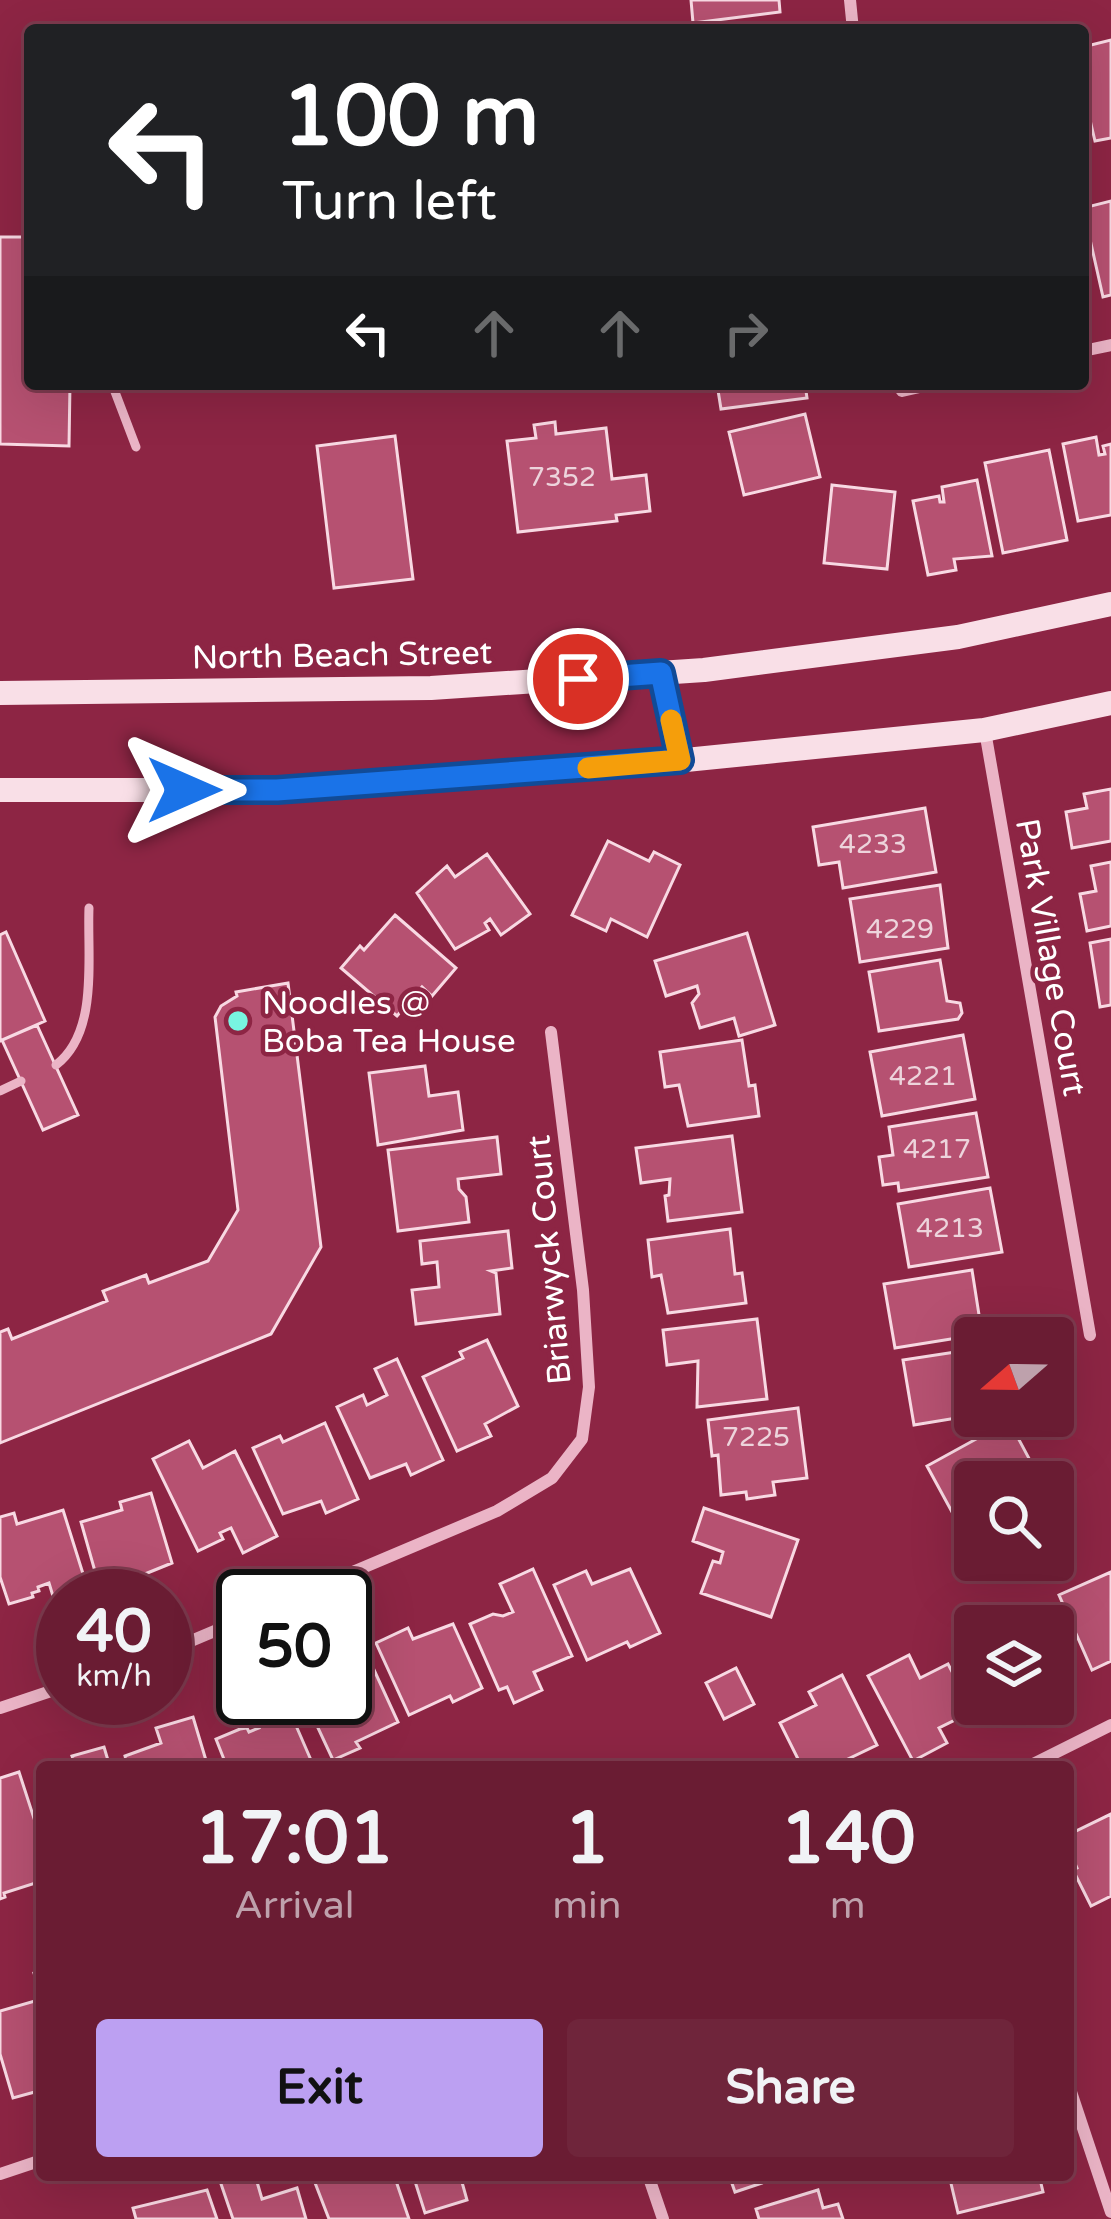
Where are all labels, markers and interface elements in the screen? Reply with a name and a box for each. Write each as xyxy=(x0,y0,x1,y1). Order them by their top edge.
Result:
text: 100 m xyxy=(282,67,539,168)
icon: left xyxy=(84,72,240,228)
text: Turn left xyxy=(282,169,497,234)
icon: left xyxy=(335,300,401,366)
icon: ahead xyxy=(461,300,527,366)
icon: ahead xyxy=(587,300,653,366)
icon: right xyxy=(713,300,779,366)
house number: 7352 xyxy=(528,461,596,494)
pin xyxy=(527,628,629,730)
street label: North Beach Street xyxy=(191,633,493,678)
icon: arrive xyxy=(545,646,611,712)
position arrow xyxy=(121,727,247,853)
street label: Park Village Court xyxy=(1007,816,1094,1099)
house number: 4233 xyxy=(839,828,907,861)
house number: 4229 xyxy=(866,913,934,946)
place label: Noodles @ Boba Tea House xyxy=(262,984,516,1061)
marker: Noodles @ Boba Tea House xyxy=(225,1008,251,1034)
house number: 4221 xyxy=(889,1060,957,1093)
house number: 4217 xyxy=(903,1133,971,1166)
street label: Briarwyck Court xyxy=(519,1134,580,1386)
house number: 4213 xyxy=(916,1212,984,1245)
north arrow xyxy=(954,1317,1074,1437)
map controls xyxy=(954,1317,1074,1725)
house number: 7225 xyxy=(722,1421,790,1454)
button: search xyxy=(954,1461,1074,1581)
speed limit sign: 50 xyxy=(216,1569,372,1725)
text: 40 xyxy=(76,1596,152,1668)
button: layers xyxy=(954,1605,1074,1725)
text: km/h xyxy=(76,1658,152,1695)
text: 17:01 xyxy=(194,1796,394,1883)
text: 1 xyxy=(564,1796,610,1883)
text: 140 xyxy=(780,1796,916,1883)
text: Arrival xyxy=(234,1882,354,1929)
text: min xyxy=(552,1882,622,1929)
text: m xyxy=(830,1882,866,1929)
button: Exit xyxy=(96,2019,543,2157)
button: Share xyxy=(567,2019,1014,2157)

